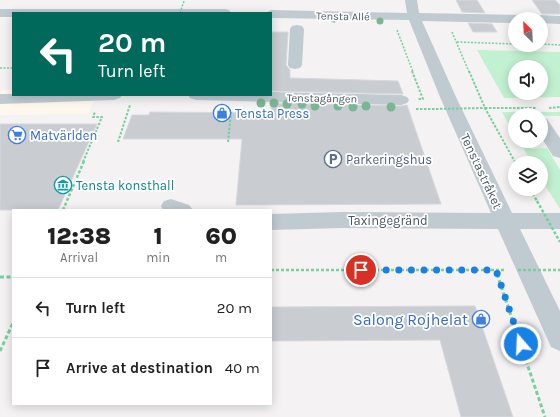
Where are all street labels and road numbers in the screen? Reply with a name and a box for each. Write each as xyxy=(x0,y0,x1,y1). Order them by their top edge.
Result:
street label: Tensta Allé xyxy=(316,10,370,23)
street label: Tenstagången xyxy=(287,91,357,106)
street label: Tenstastråket xyxy=(458,131,506,211)
street label: Taxingegränd xyxy=(348,213,428,228)

